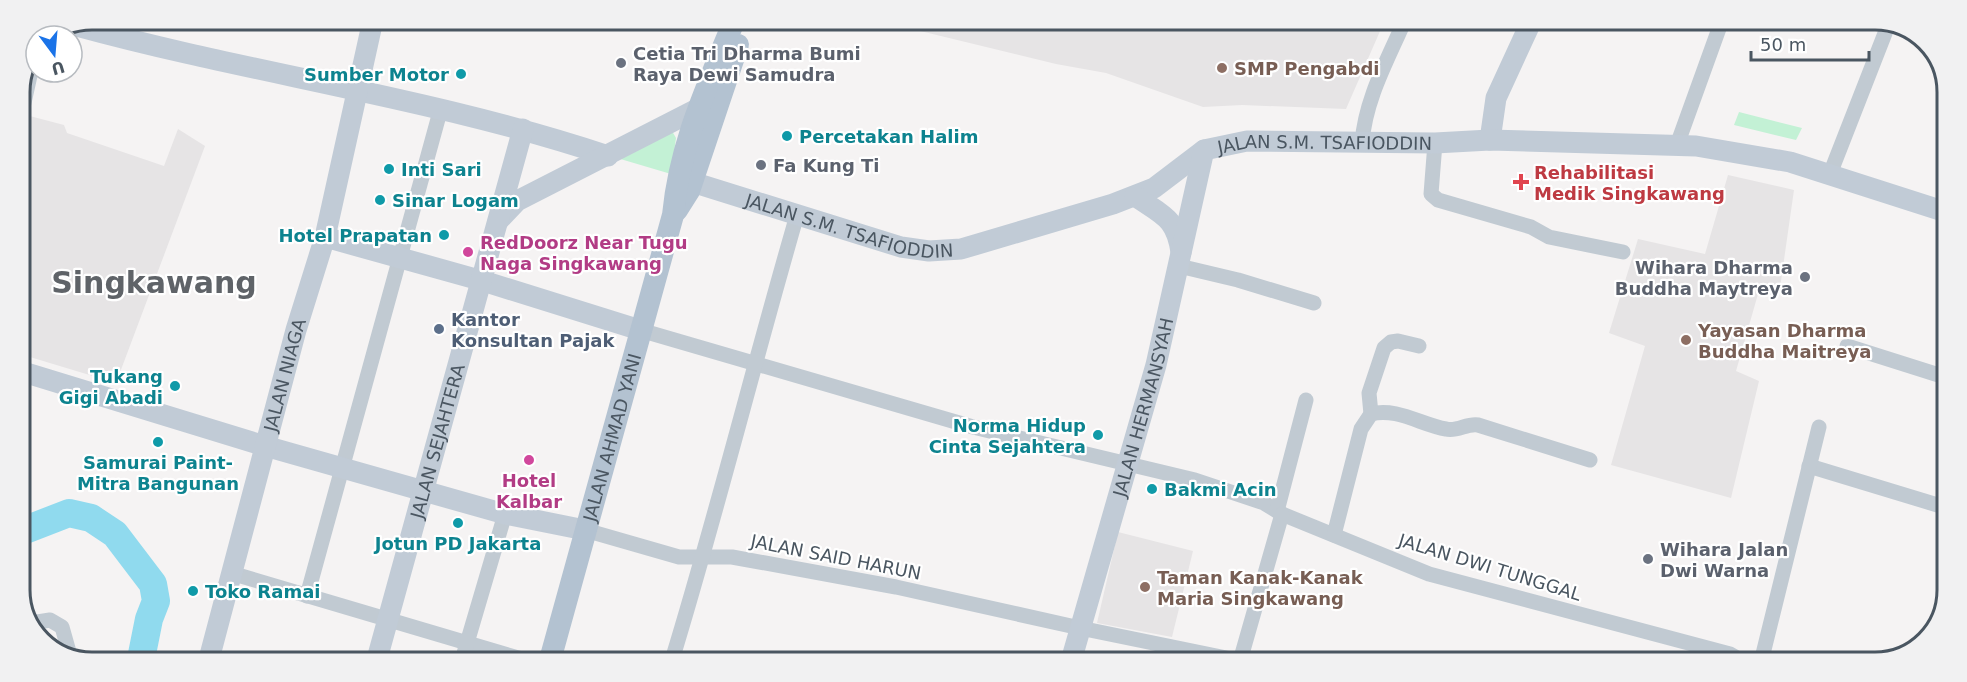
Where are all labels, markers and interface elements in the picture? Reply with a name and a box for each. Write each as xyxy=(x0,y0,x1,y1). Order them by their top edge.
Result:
north arrow xyxy=(24,24,84,84)
scale bar xyxy=(1751,24,1870,62)
text: 50 m xyxy=(1760,34,1806,55)
place label: Cetia Tri Dharma Bumi Raya Dewi Samudra xyxy=(633,43,861,85)
marker: Cetia Tri Dharma Bumi Raya Dewi Samudra xyxy=(614,56,628,70)
text: U xyxy=(49,57,67,79)
place label: SMP Pengabdi xyxy=(1234,58,1380,79)
marker: SMP Pengabdi xyxy=(1215,61,1229,75)
place label: Sumber Motor xyxy=(304,64,449,85)
marker: Sumber Motor xyxy=(454,67,468,81)
place label: Percetakan Halim xyxy=(799,126,978,147)
marker: Percetakan Halim xyxy=(780,129,794,143)
street label: JALAN S.M. TSAFIODDIN xyxy=(1215,130,1432,158)
place label: Fa Kung Ti xyxy=(773,155,880,176)
marker: Fa Kung Ti xyxy=(754,158,768,172)
place label: Inti Sari xyxy=(401,159,482,180)
marker: Inti Sari xyxy=(382,162,396,176)
place label: Rehabilitasi Medik Singkawang xyxy=(1534,162,1725,204)
marker: Rehabilitasi Medik Singkawang xyxy=(1512,173,1530,191)
street label: JALAN S.M. TSAFIODDIN xyxy=(742,188,954,262)
place label: Sinar Logam xyxy=(392,190,519,211)
marker: Sinar Logam xyxy=(373,193,387,207)
place label: Hotel Prapatan xyxy=(279,225,432,246)
marker: Hotel Prapatan xyxy=(437,228,451,242)
place label: RedDoorz Near Tugu Naga Singkawang xyxy=(480,232,688,274)
marker: RedDoorz Near Tugu Naga Singkawang xyxy=(461,245,475,259)
place label: Wihara Dharma Buddha Maytreya xyxy=(1615,257,1793,299)
district label: Singkawang xyxy=(51,265,257,300)
marker: Wihara Dharma Buddha Maytreya xyxy=(1798,270,1812,284)
place label: Kantor Konsultan Pajak xyxy=(451,309,616,351)
street label: JALAN NIAGA xyxy=(259,315,310,435)
street label: JALAN HERMANSYAH xyxy=(1108,315,1177,500)
place label: Yayasan Dharma Buddha Maitreya xyxy=(1697,320,1871,362)
marker: Kantor Konsultan Pajak xyxy=(432,322,446,336)
marker: Yayasan Dharma Buddha Maitreya xyxy=(1679,333,1693,347)
street label: JALAN AHMAD YANI xyxy=(578,351,645,525)
street label: JALAN SEJAHTERA xyxy=(405,361,469,522)
place label: Tukang Gigi Abadi xyxy=(59,366,163,408)
marker: Tukang Gigi Abadi xyxy=(168,379,182,393)
place label: Norma Hidup Cinta Sejahtera xyxy=(929,415,1086,457)
marker: Norma Hidup Cinta Sejahtera xyxy=(1091,428,1105,442)
marker: Samurai Paint- Mitra Bangunan xyxy=(151,435,165,449)
place label: Samurai Paint- Mitra Bangunan xyxy=(77,452,239,494)
marker: Hotel Kalbar xyxy=(522,453,536,467)
place label: Hotel Kalbar xyxy=(496,470,562,512)
place label: Bakmi Acin xyxy=(1164,479,1277,500)
marker: Bakmi Acin xyxy=(1145,482,1159,496)
marker: Jotun PD Jakarta xyxy=(451,516,465,530)
street label: JALAN DWI TUNGGAL xyxy=(1395,529,1584,605)
street label: JALAN SAID HARUN xyxy=(748,530,923,584)
place label: Jotun PD Jakarta xyxy=(373,533,541,554)
place label: Wihara Jalan Dwi Warna xyxy=(1660,539,1788,581)
marker: Wihara Jalan Dwi Warna xyxy=(1641,552,1655,566)
place label: Taman Kanak-Kanak Maria Singkawang xyxy=(1157,567,1364,609)
marker: Taman Kanak-Kanak Maria Singkawang xyxy=(1138,580,1152,594)
place label: Toko Ramai xyxy=(205,581,320,602)
marker: Toko Ramai xyxy=(186,584,200,598)

